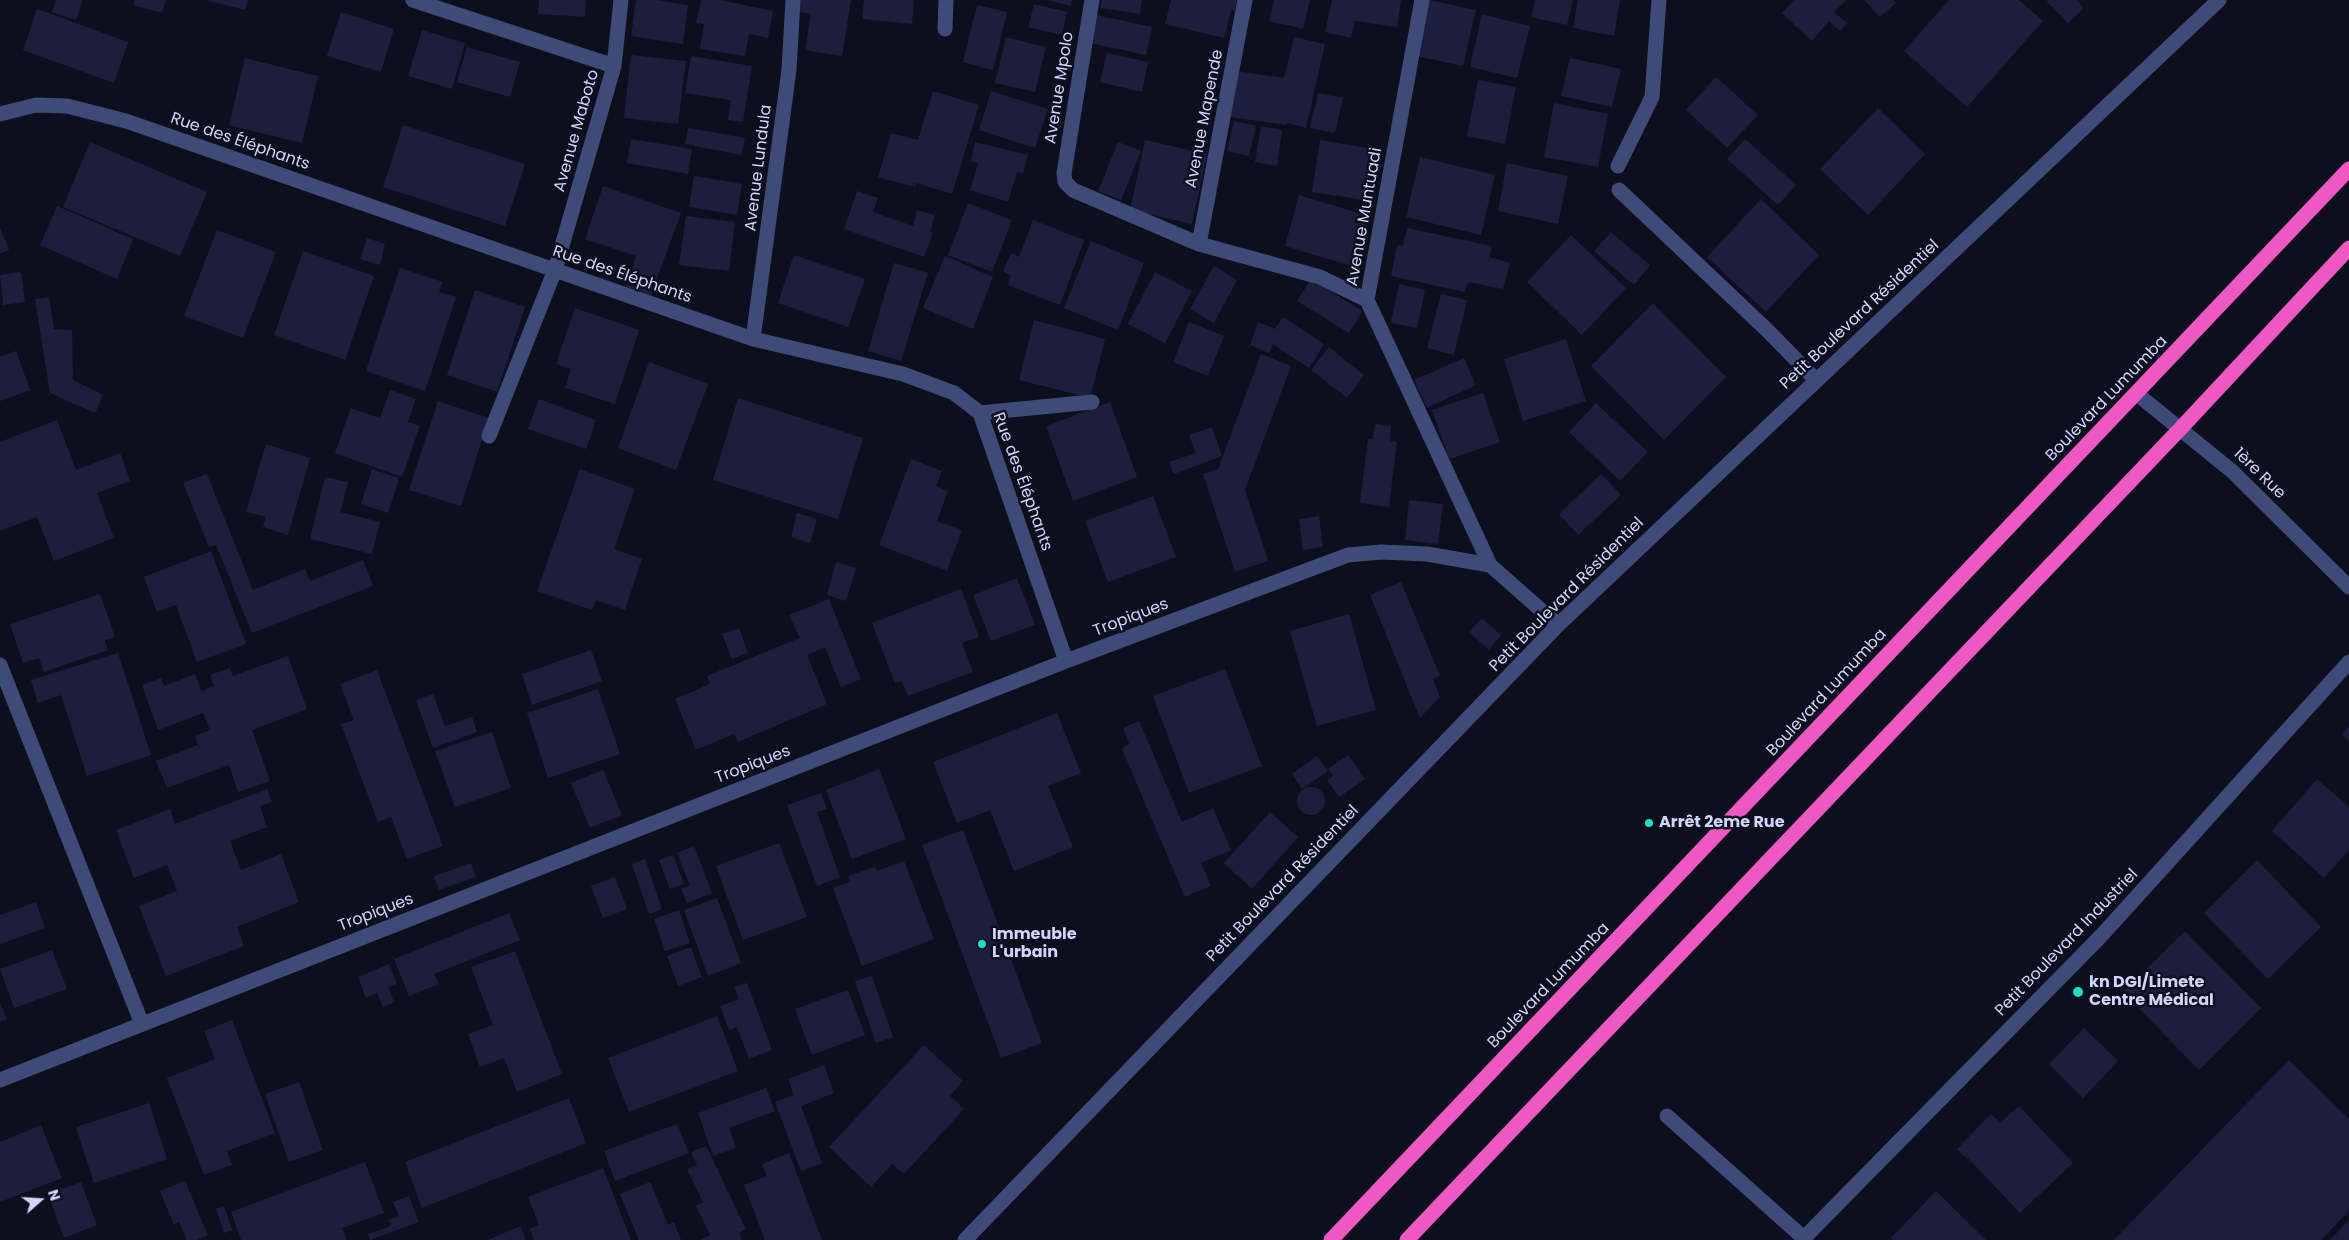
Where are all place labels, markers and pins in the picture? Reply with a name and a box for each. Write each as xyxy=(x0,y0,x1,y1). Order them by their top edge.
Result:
place label: Arrêt 2eme Rue xyxy=(1659,813,1784,833)
marker: Arrêt 2eme Rue xyxy=(1643,817,1655,829)
place label: Immeuble L'urbain xyxy=(992,925,1077,963)
marker: Immeuble L'urbain xyxy=(976,938,988,950)
place label: kn DGI/Limete Centre Médical xyxy=(2089,973,2214,1011)
marker: kn DGI/Limete Centre Médical xyxy=(2071,985,2085,999)

